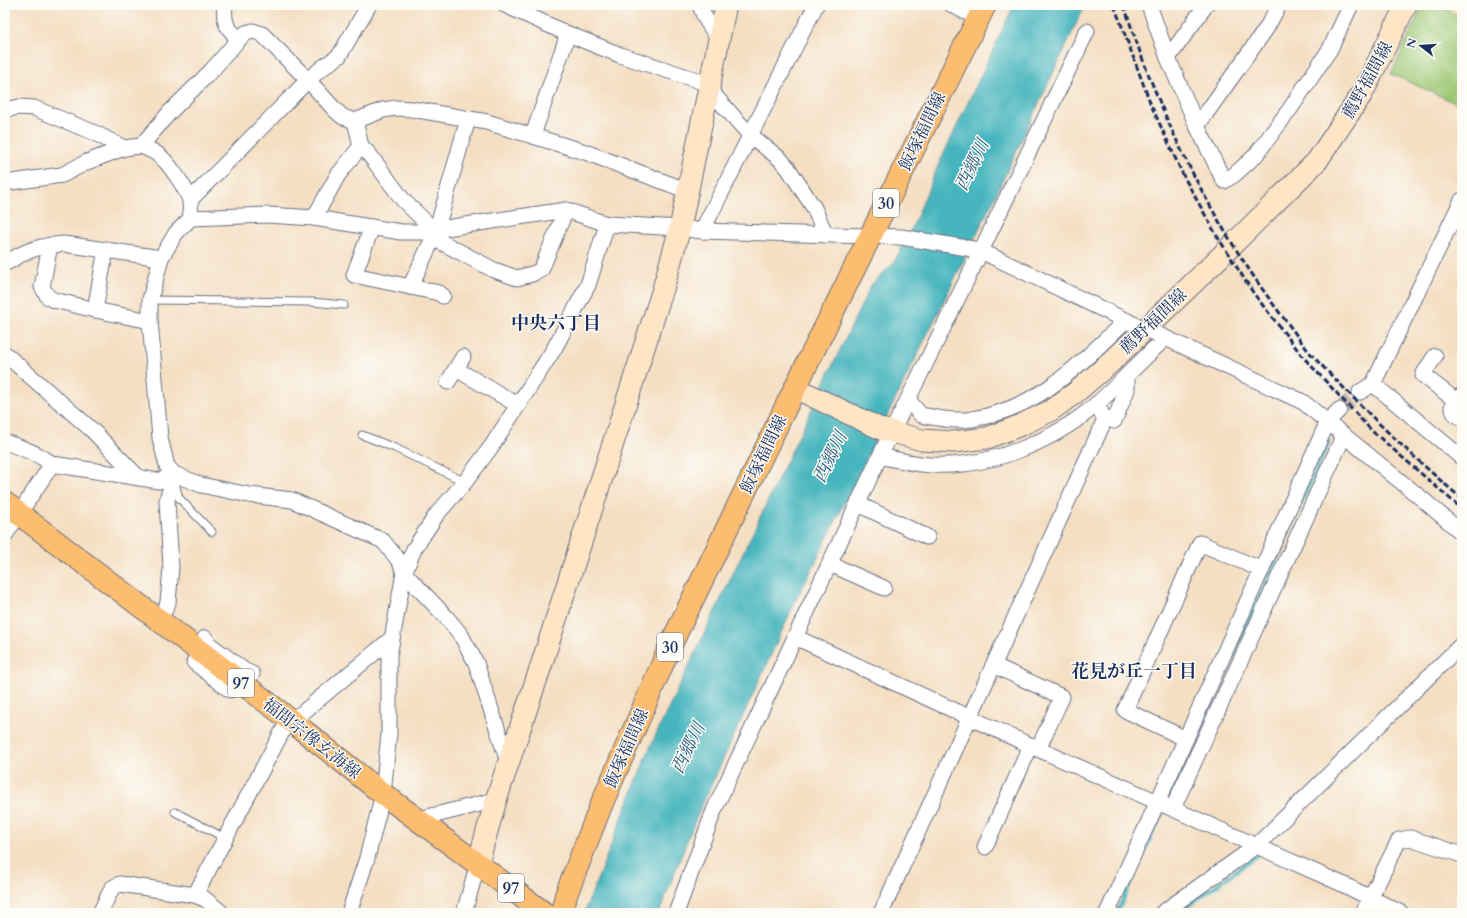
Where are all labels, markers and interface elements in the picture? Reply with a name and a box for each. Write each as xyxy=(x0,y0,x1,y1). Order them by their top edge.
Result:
north arrow xyxy=(1401,26,1441,66)
text: N xyxy=(1403,36,1421,50)
street label: 薦野福間線 xyxy=(1337,37,1398,123)
street label: 飯塚福間線 xyxy=(893,88,951,174)
water label: 西郷川 xyxy=(949,134,996,195)
road number: 30 xyxy=(873,189,899,217)
street label: 薦野福間線 xyxy=(1115,284,1192,359)
district label: 中央六丁目 xyxy=(511,311,601,336)
street label: 飯塚福間線 xyxy=(734,411,792,497)
water label: 西郷川 xyxy=(807,426,854,487)
road number: 30 xyxy=(657,633,683,661)
district label: 花見が丘一丁目 xyxy=(1071,659,1197,684)
road number: 97 xyxy=(228,669,254,697)
street label: 福間宗像玄海線 xyxy=(258,693,366,784)
street label: 飯塚福間線 xyxy=(599,705,654,792)
water label: 西郷川 xyxy=(665,717,712,778)
road number: 97 xyxy=(498,874,524,902)

